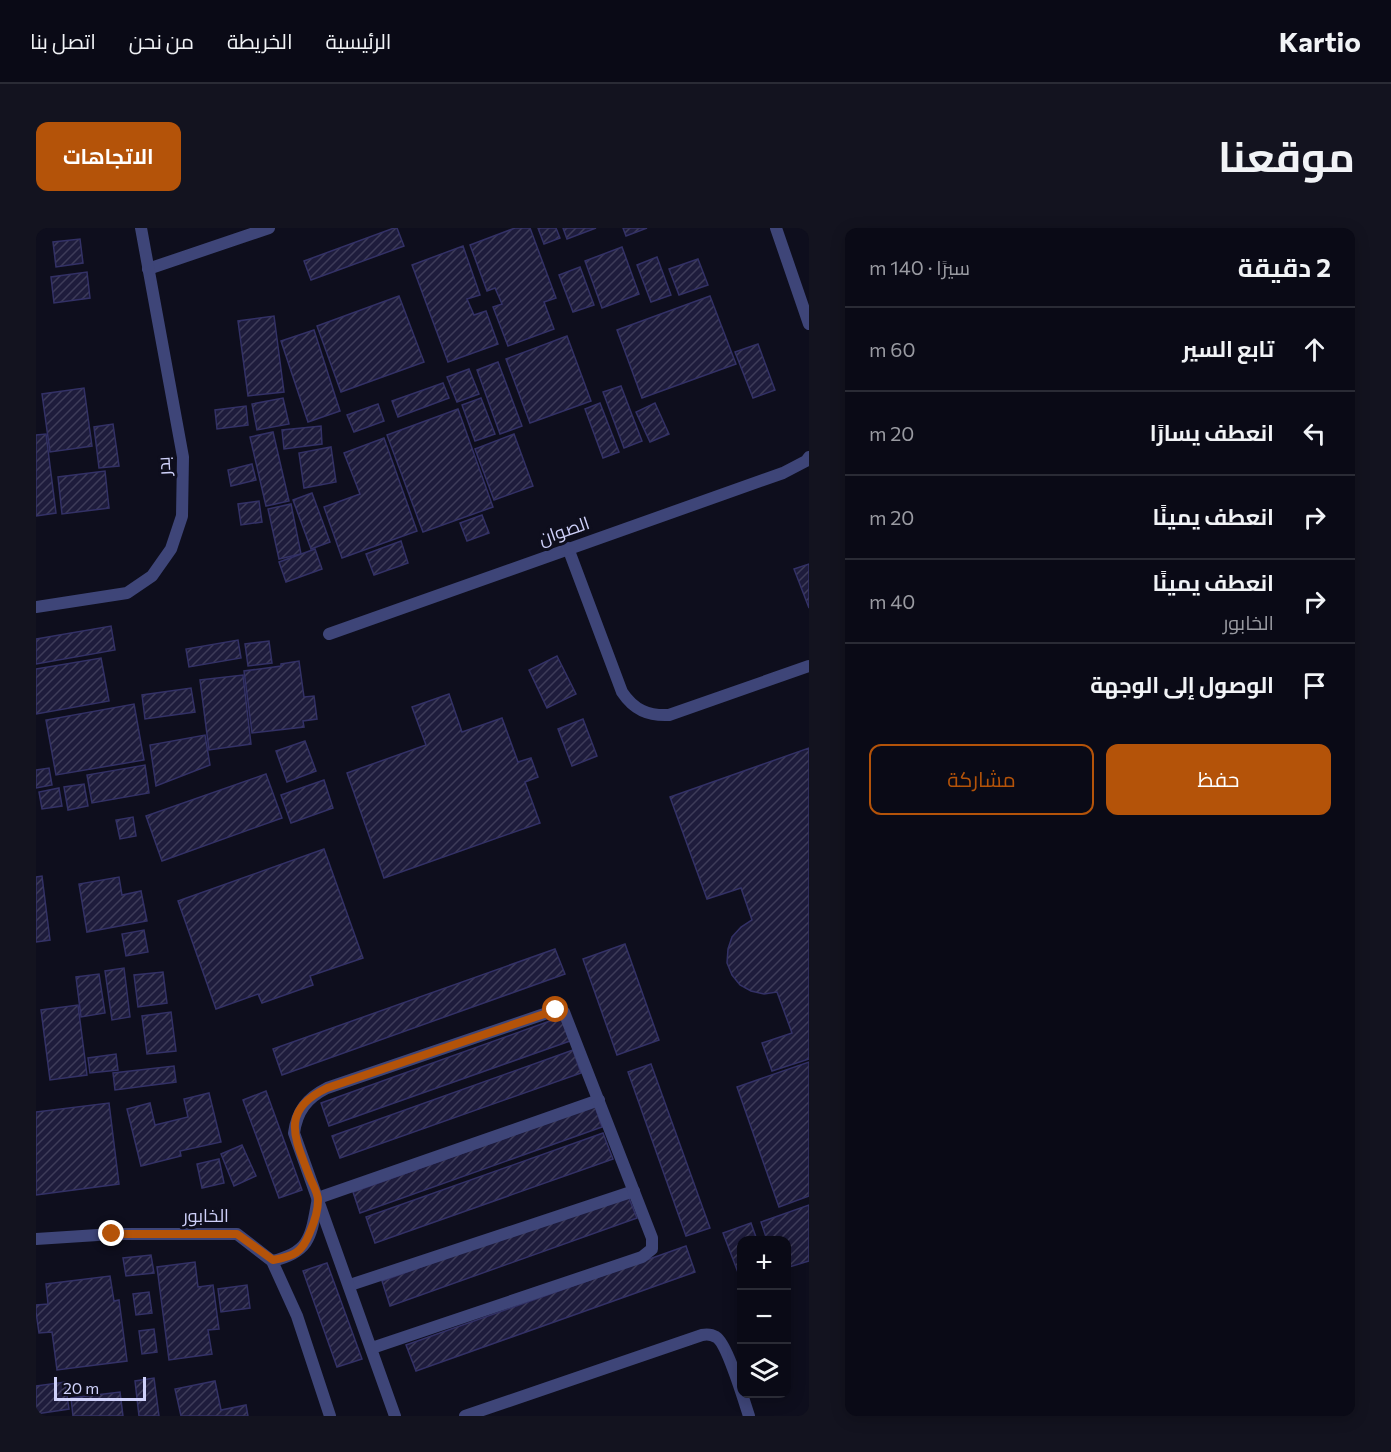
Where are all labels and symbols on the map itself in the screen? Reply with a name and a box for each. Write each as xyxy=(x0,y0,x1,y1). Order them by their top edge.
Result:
street label: بدر xyxy=(152,456,176,477)
street label: الصوان xyxy=(535,511,592,550)
route start xyxy=(542,996,568,1022)
street label: الخابور xyxy=(182,1204,229,1227)
route end xyxy=(98,1220,124,1246)
scale bar xyxy=(54,1374,146,1402)

